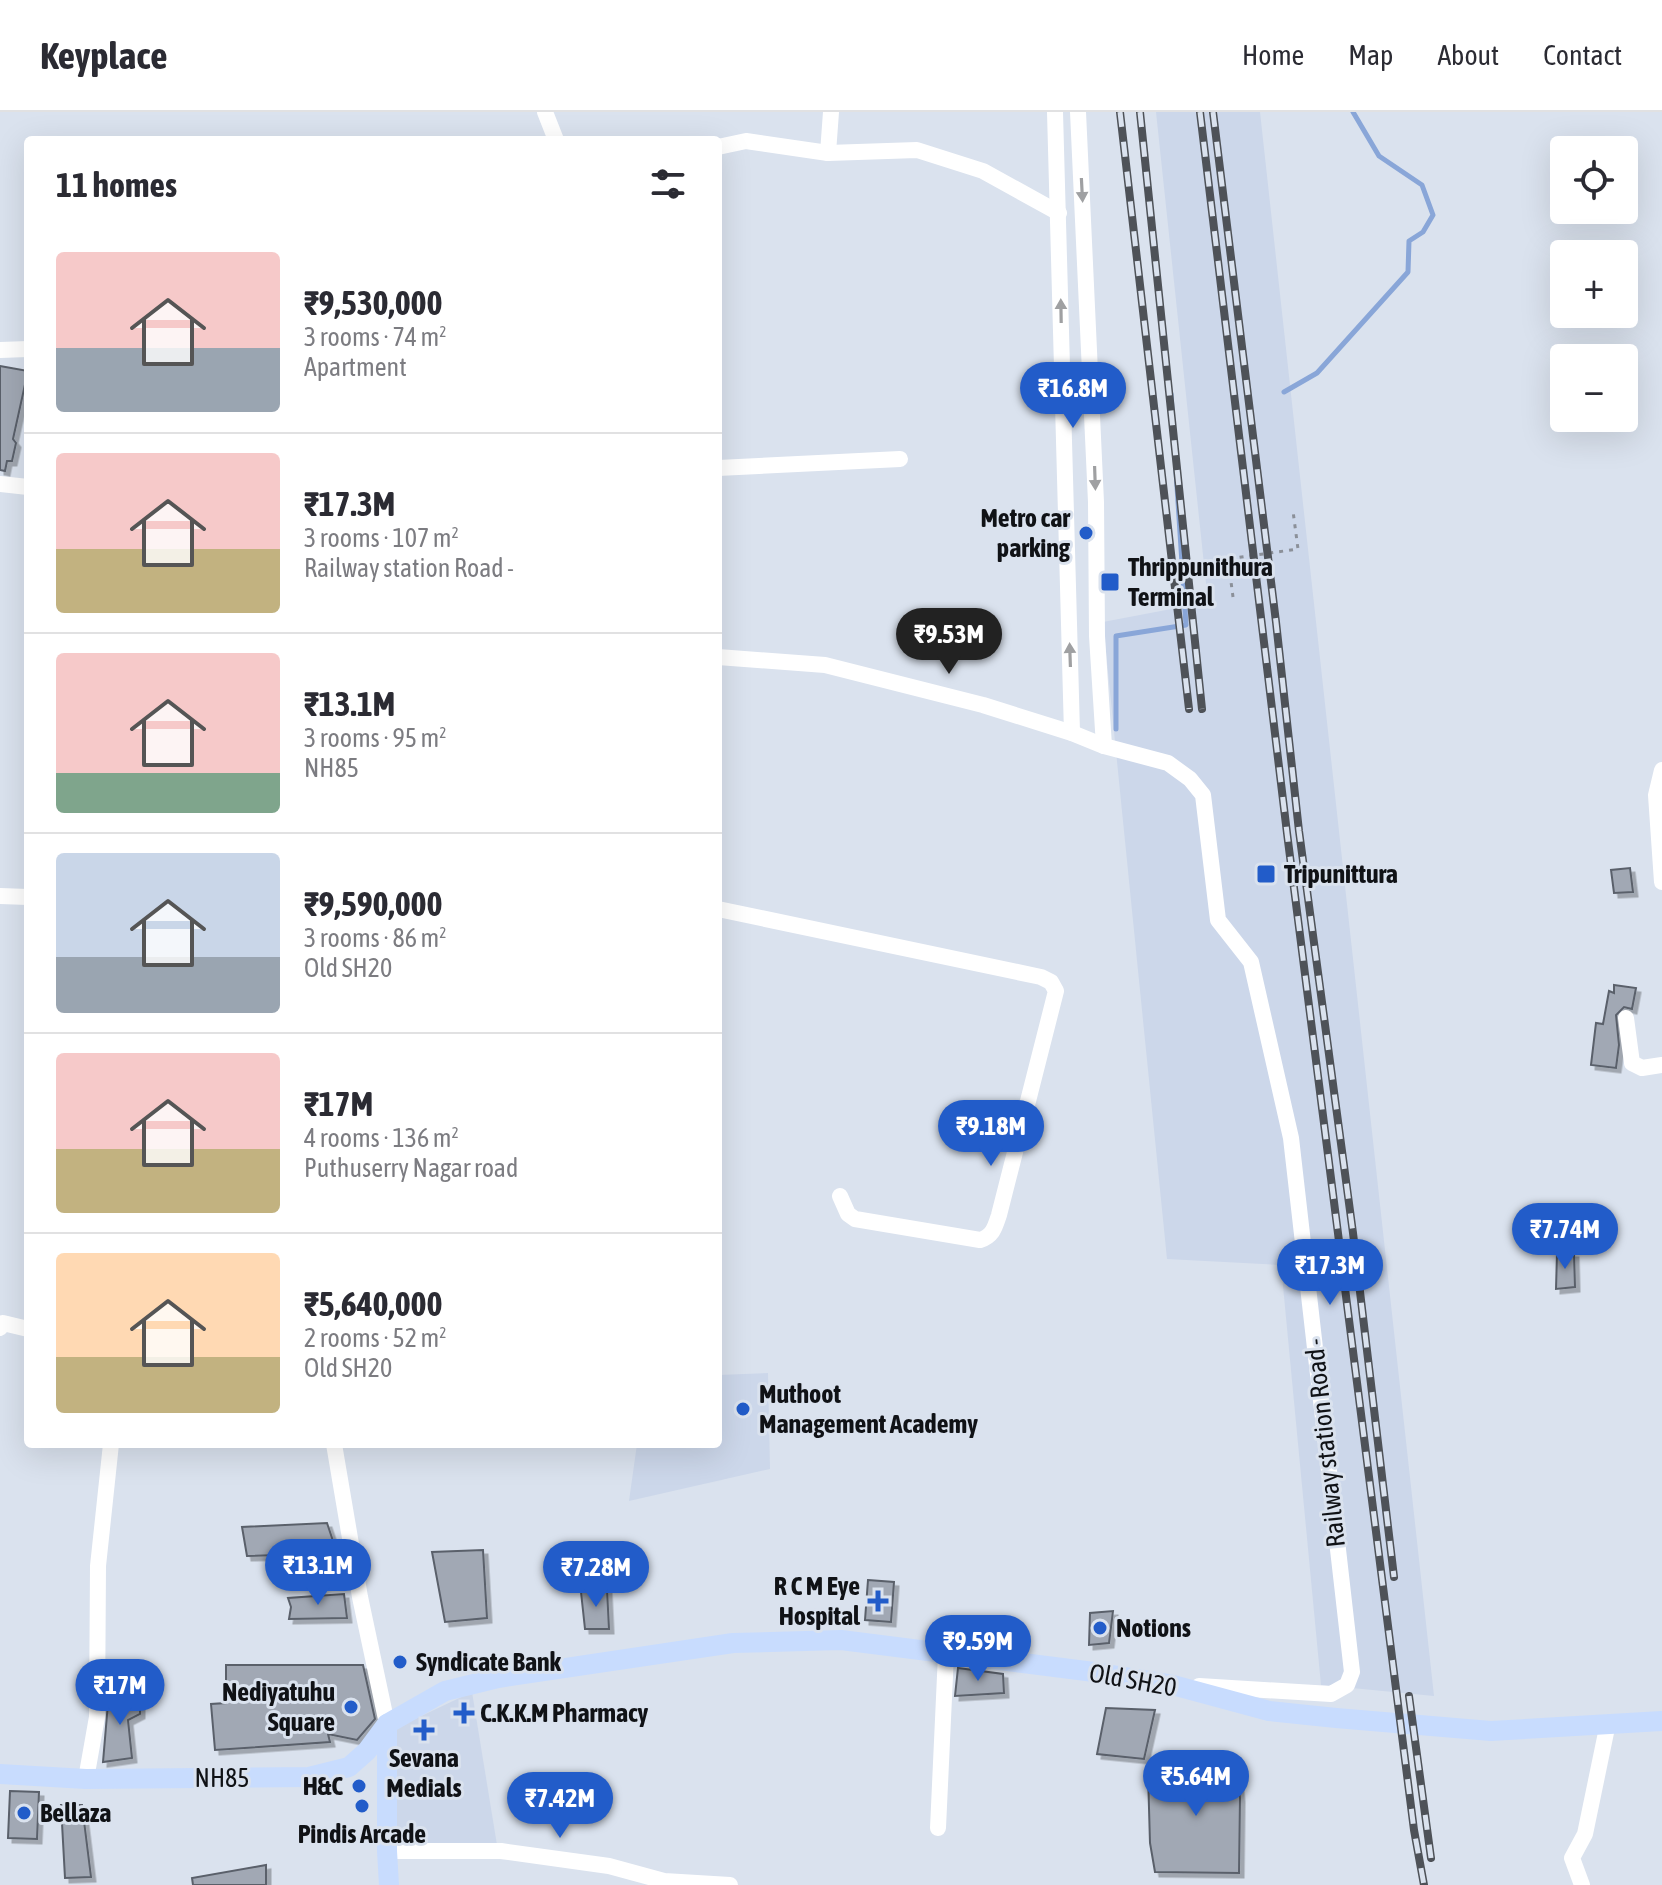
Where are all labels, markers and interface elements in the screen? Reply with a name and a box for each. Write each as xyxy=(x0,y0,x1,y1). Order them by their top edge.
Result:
text: Keyplace xyxy=(40,34,167,77)
text: Home xyxy=(1242,39,1304,71)
text: Map xyxy=(1348,39,1393,71)
text: About xyxy=(1437,39,1499,71)
text: Contact xyxy=(1543,39,1622,71)
map controls xyxy=(1550,136,1638,432)
button: locate xyxy=(1550,136,1638,224)
icon: filters xyxy=(646,162,690,206)
text: 11 homes xyxy=(56,165,177,204)
one-way arrow xyxy=(1076,178,1089,203)
button: + xyxy=(1550,240,1638,328)
text: ₹9,530,000 xyxy=(304,283,443,322)
icon: home xyxy=(120,284,216,380)
one-way arrow xyxy=(1055,298,1067,323)
text: 3 rooms · 74 m² xyxy=(304,322,446,352)
button: − xyxy=(1550,344,1638,432)
text: Apartment xyxy=(304,352,407,382)
pin: ₹16.8M xyxy=(1008,362,1138,430)
text: ₹16.8M xyxy=(1038,373,1108,403)
one-way arrow xyxy=(1089,466,1102,491)
text: ₹17.3M xyxy=(304,484,395,523)
icon: home xyxy=(120,485,216,581)
place label: Metro car parking xyxy=(980,503,1071,563)
text: 3 rooms · 107 m² xyxy=(304,523,459,553)
marker: Metro car parking xyxy=(1077,524,1095,542)
place label: Thrippunithura Terminal xyxy=(1128,552,1273,612)
text: Railway station Road - xyxy=(304,553,514,583)
marker: Thrippunithura Terminal xyxy=(1099,571,1121,593)
pin: ₹9.53M xyxy=(884,608,1014,676)
text: ₹9.53M xyxy=(914,619,984,649)
one-way arrow xyxy=(1063,642,1076,667)
text: ₹13.1M xyxy=(304,684,395,723)
icon: home xyxy=(120,685,216,781)
text: 3 rooms · 95 m² xyxy=(304,723,446,753)
text: NH85 xyxy=(304,753,359,783)
place label: Tripunittura xyxy=(1284,859,1398,889)
marker: Tripunittura xyxy=(1255,863,1277,885)
text: ₹9,590,000 xyxy=(304,884,443,923)
icon: home xyxy=(120,885,216,981)
text: 3 rooms · 86 m² xyxy=(304,923,446,953)
text: Old SH20 xyxy=(304,953,392,983)
text: ₹17M xyxy=(304,1084,373,1123)
icon: home xyxy=(120,1085,216,1181)
pin: ₹9.18M xyxy=(926,1100,1056,1168)
text: ₹9.18M xyxy=(956,1111,1026,1141)
text: 4 rooms · 136 m² xyxy=(304,1123,459,1153)
text: Puthuserry Nagar road xyxy=(304,1153,518,1183)
pin: ₹7.74M xyxy=(1500,1203,1630,1271)
text: ₹7.74M xyxy=(1530,1214,1600,1244)
pin: ₹17.3M xyxy=(1265,1239,1395,1307)
text: ₹17.3M xyxy=(1295,1250,1365,1280)
text: ₹5,640,000 xyxy=(304,1284,443,1323)
icon: home xyxy=(120,1285,216,1381)
text: 2 rooms · 52 m² xyxy=(304,1323,446,1353)
street label: Railway station Road - xyxy=(1299,1337,1351,1549)
text: Old SH20 xyxy=(304,1353,392,1383)
place label: Muthoot Management Academy xyxy=(759,1379,978,1439)
marker: Muthoot Management Academy xyxy=(734,1400,752,1418)
pin: ₹13.1M xyxy=(253,1539,383,1607)
pin: ₹7.28M xyxy=(531,1541,661,1609)
text: ₹13.1M xyxy=(283,1550,353,1580)
text: ₹7.28M xyxy=(561,1552,631,1582)
place label: R C M Eye Hospital xyxy=(774,1571,861,1631)
marker: R C M Eye Hospital xyxy=(867,1590,889,1612)
place label: Notions xyxy=(1116,1613,1191,1643)
pin: ₹9.59M xyxy=(913,1615,1043,1683)
marker: Notions xyxy=(1091,1619,1109,1637)
text: ₹9.59M xyxy=(943,1626,1013,1656)
place label: Syndicate Bank xyxy=(416,1647,562,1677)
marker: Syndicate Bank xyxy=(391,1653,409,1671)
street label: Old SH20 xyxy=(1087,1658,1179,1702)
pin: ₹17M xyxy=(73,1659,167,1727)
text: ₹17M xyxy=(93,1670,147,1700)
place label: Nediyatuhu Square xyxy=(222,1677,335,1737)
marker: Nediyatuhu Square xyxy=(342,1698,360,1716)
place label: C.K.K.M Pharmacy xyxy=(480,1698,649,1728)
marker: C.K.K.M Pharmacy xyxy=(455,1704,473,1722)
marker: Sevana Medials xyxy=(415,1721,433,1739)
place label: Sevana Medials xyxy=(386,1743,462,1803)
pin: ₹5.64M xyxy=(1131,1750,1261,1818)
text: ₹5.64M xyxy=(1161,1761,1231,1791)
street label: NH85 xyxy=(195,1763,249,1793)
place label: H&C xyxy=(303,1771,343,1801)
pin: ₹7.42M xyxy=(495,1772,625,1840)
marker: H&C xyxy=(350,1777,368,1795)
text: ₹7.42M xyxy=(525,1783,595,1813)
marker: Pindis Arcade xyxy=(353,1797,371,1815)
place label: Bellaza xyxy=(40,1798,111,1828)
marker: Bellaza xyxy=(15,1804,33,1822)
place label: Pindis Arcade xyxy=(298,1819,426,1849)

